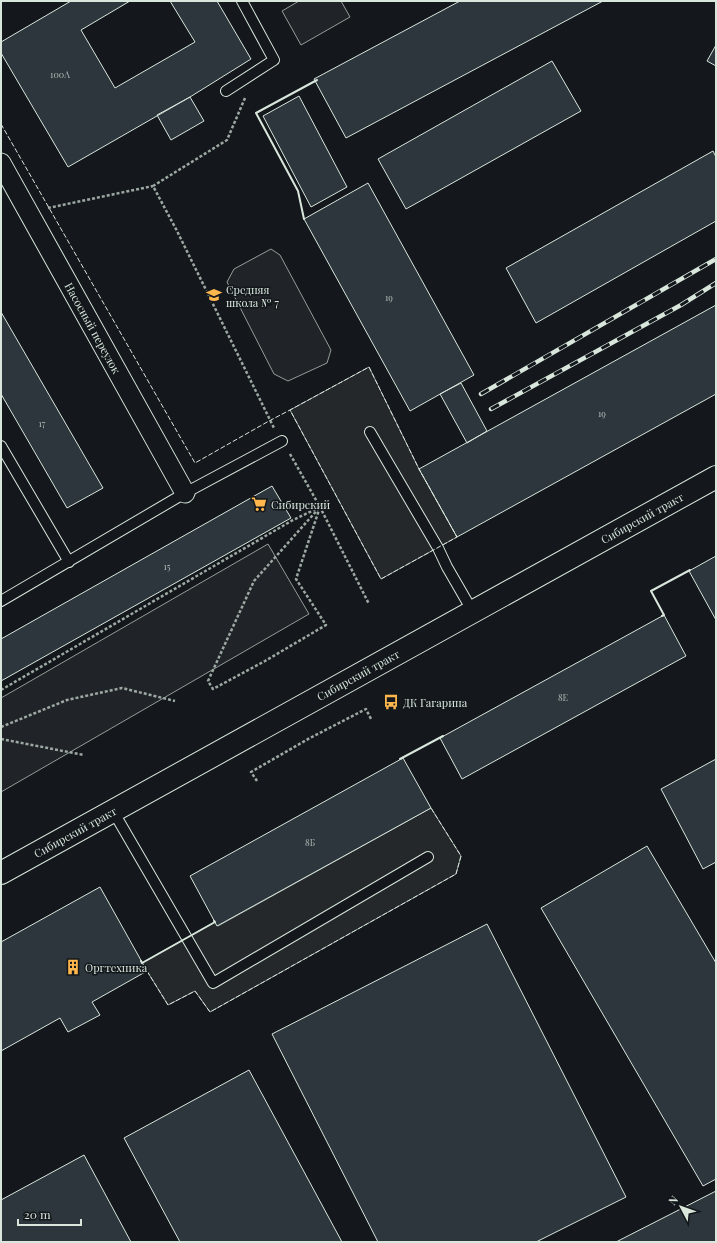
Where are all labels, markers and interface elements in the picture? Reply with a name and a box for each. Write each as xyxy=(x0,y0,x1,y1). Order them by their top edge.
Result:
house number: 100А xyxy=(50,68,70,80)
street label: Насосный переулок xyxy=(62,280,125,377)
place label: Средняя школа № 7 xyxy=(226,282,279,310)
school or university icon: Средняя школа № 7 xyxy=(205,286,223,304)
house number: 19 xyxy=(385,291,393,303)
house number: 19 xyxy=(598,407,606,419)
house number: 17 xyxy=(39,417,46,429)
street label: Сибирский тракт xyxy=(598,489,686,547)
supermarket icon: Сибирский xyxy=(250,495,268,513)
place label: Сибирский xyxy=(271,497,330,512)
house number: 15 xyxy=(164,560,171,572)
street label: Сибирский тракт xyxy=(314,646,402,704)
house number: 8Е xyxy=(558,691,569,703)
bus stop icon: ДК Гагарина xyxy=(382,693,400,711)
place label: ДК Гагарина xyxy=(403,695,468,710)
street label: Сибирский тракт xyxy=(31,803,119,861)
house number: 8Б xyxy=(305,836,315,848)
building icon: Оргтехника xyxy=(64,958,82,976)
place label: Оргтехника xyxy=(85,960,148,975)
north arrow xyxy=(661,1187,701,1227)
text: N xyxy=(665,1192,681,1208)
scale bar xyxy=(18,1201,81,1227)
text: 20 m xyxy=(24,1206,51,1222)

